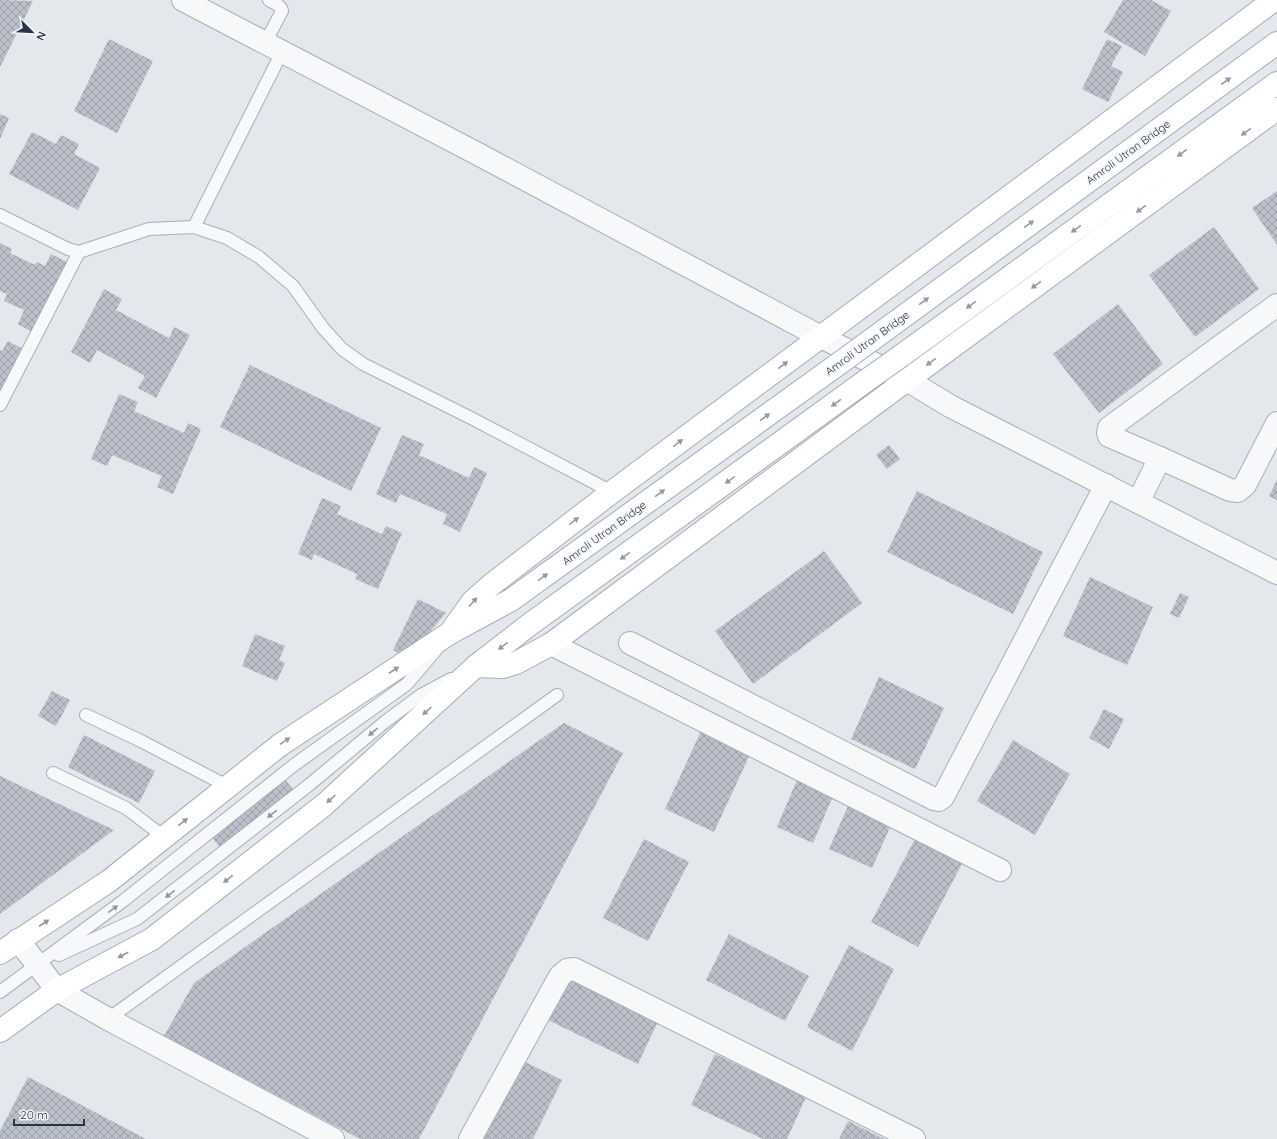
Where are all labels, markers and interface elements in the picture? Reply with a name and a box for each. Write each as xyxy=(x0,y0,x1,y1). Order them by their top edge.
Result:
north arrow xyxy=(12,12,52,52)
text: N xyxy=(33,30,49,43)
one-way arrow xyxy=(1221,77,1231,85)
street label: Amroli Utran Bridge xyxy=(1083,117,1173,187)
one-way arrow xyxy=(1240,128,1251,136)
one-way arrow xyxy=(1176,149,1187,157)
one-way arrow xyxy=(1135,204,1146,213)
one-way arrow xyxy=(1024,220,1035,228)
one-way arrow xyxy=(1071,225,1082,233)
one-way arrow xyxy=(1030,281,1041,290)
one-way arrow xyxy=(919,297,930,305)
one-way arrow xyxy=(966,301,976,309)
street label: Amroli Utran Bridge xyxy=(822,308,912,378)
one-way arrow xyxy=(926,358,936,366)
one-way arrow xyxy=(777,361,788,370)
one-way arrow xyxy=(830,399,841,407)
one-way arrow xyxy=(760,413,770,421)
one-way arrow xyxy=(673,439,684,447)
one-way arrow xyxy=(725,475,736,484)
one-way arrow xyxy=(654,489,665,497)
street label: Amroli Utran Bridge xyxy=(559,498,649,568)
one-way arrow xyxy=(569,517,580,525)
one-way arrow xyxy=(620,552,630,560)
one-way arrow xyxy=(538,573,548,581)
one-way arrow xyxy=(468,597,477,607)
one-way arrow xyxy=(497,642,508,650)
one-way arrow xyxy=(388,666,399,674)
one-way arrow xyxy=(422,707,432,716)
one-way arrow xyxy=(368,727,378,736)
one-way arrow xyxy=(279,738,291,745)
one-way arrow xyxy=(325,794,336,803)
one-way arrow xyxy=(267,810,278,818)
one-way arrow xyxy=(177,818,188,827)
one-way arrow xyxy=(223,875,234,884)
one-way arrow xyxy=(164,890,175,898)
one-way arrow xyxy=(108,905,118,913)
one-way arrow xyxy=(38,920,50,927)
one-way arrow xyxy=(117,951,129,958)
scale bar xyxy=(14,1101,84,1127)
text: 20 m xyxy=(20,1107,48,1122)

